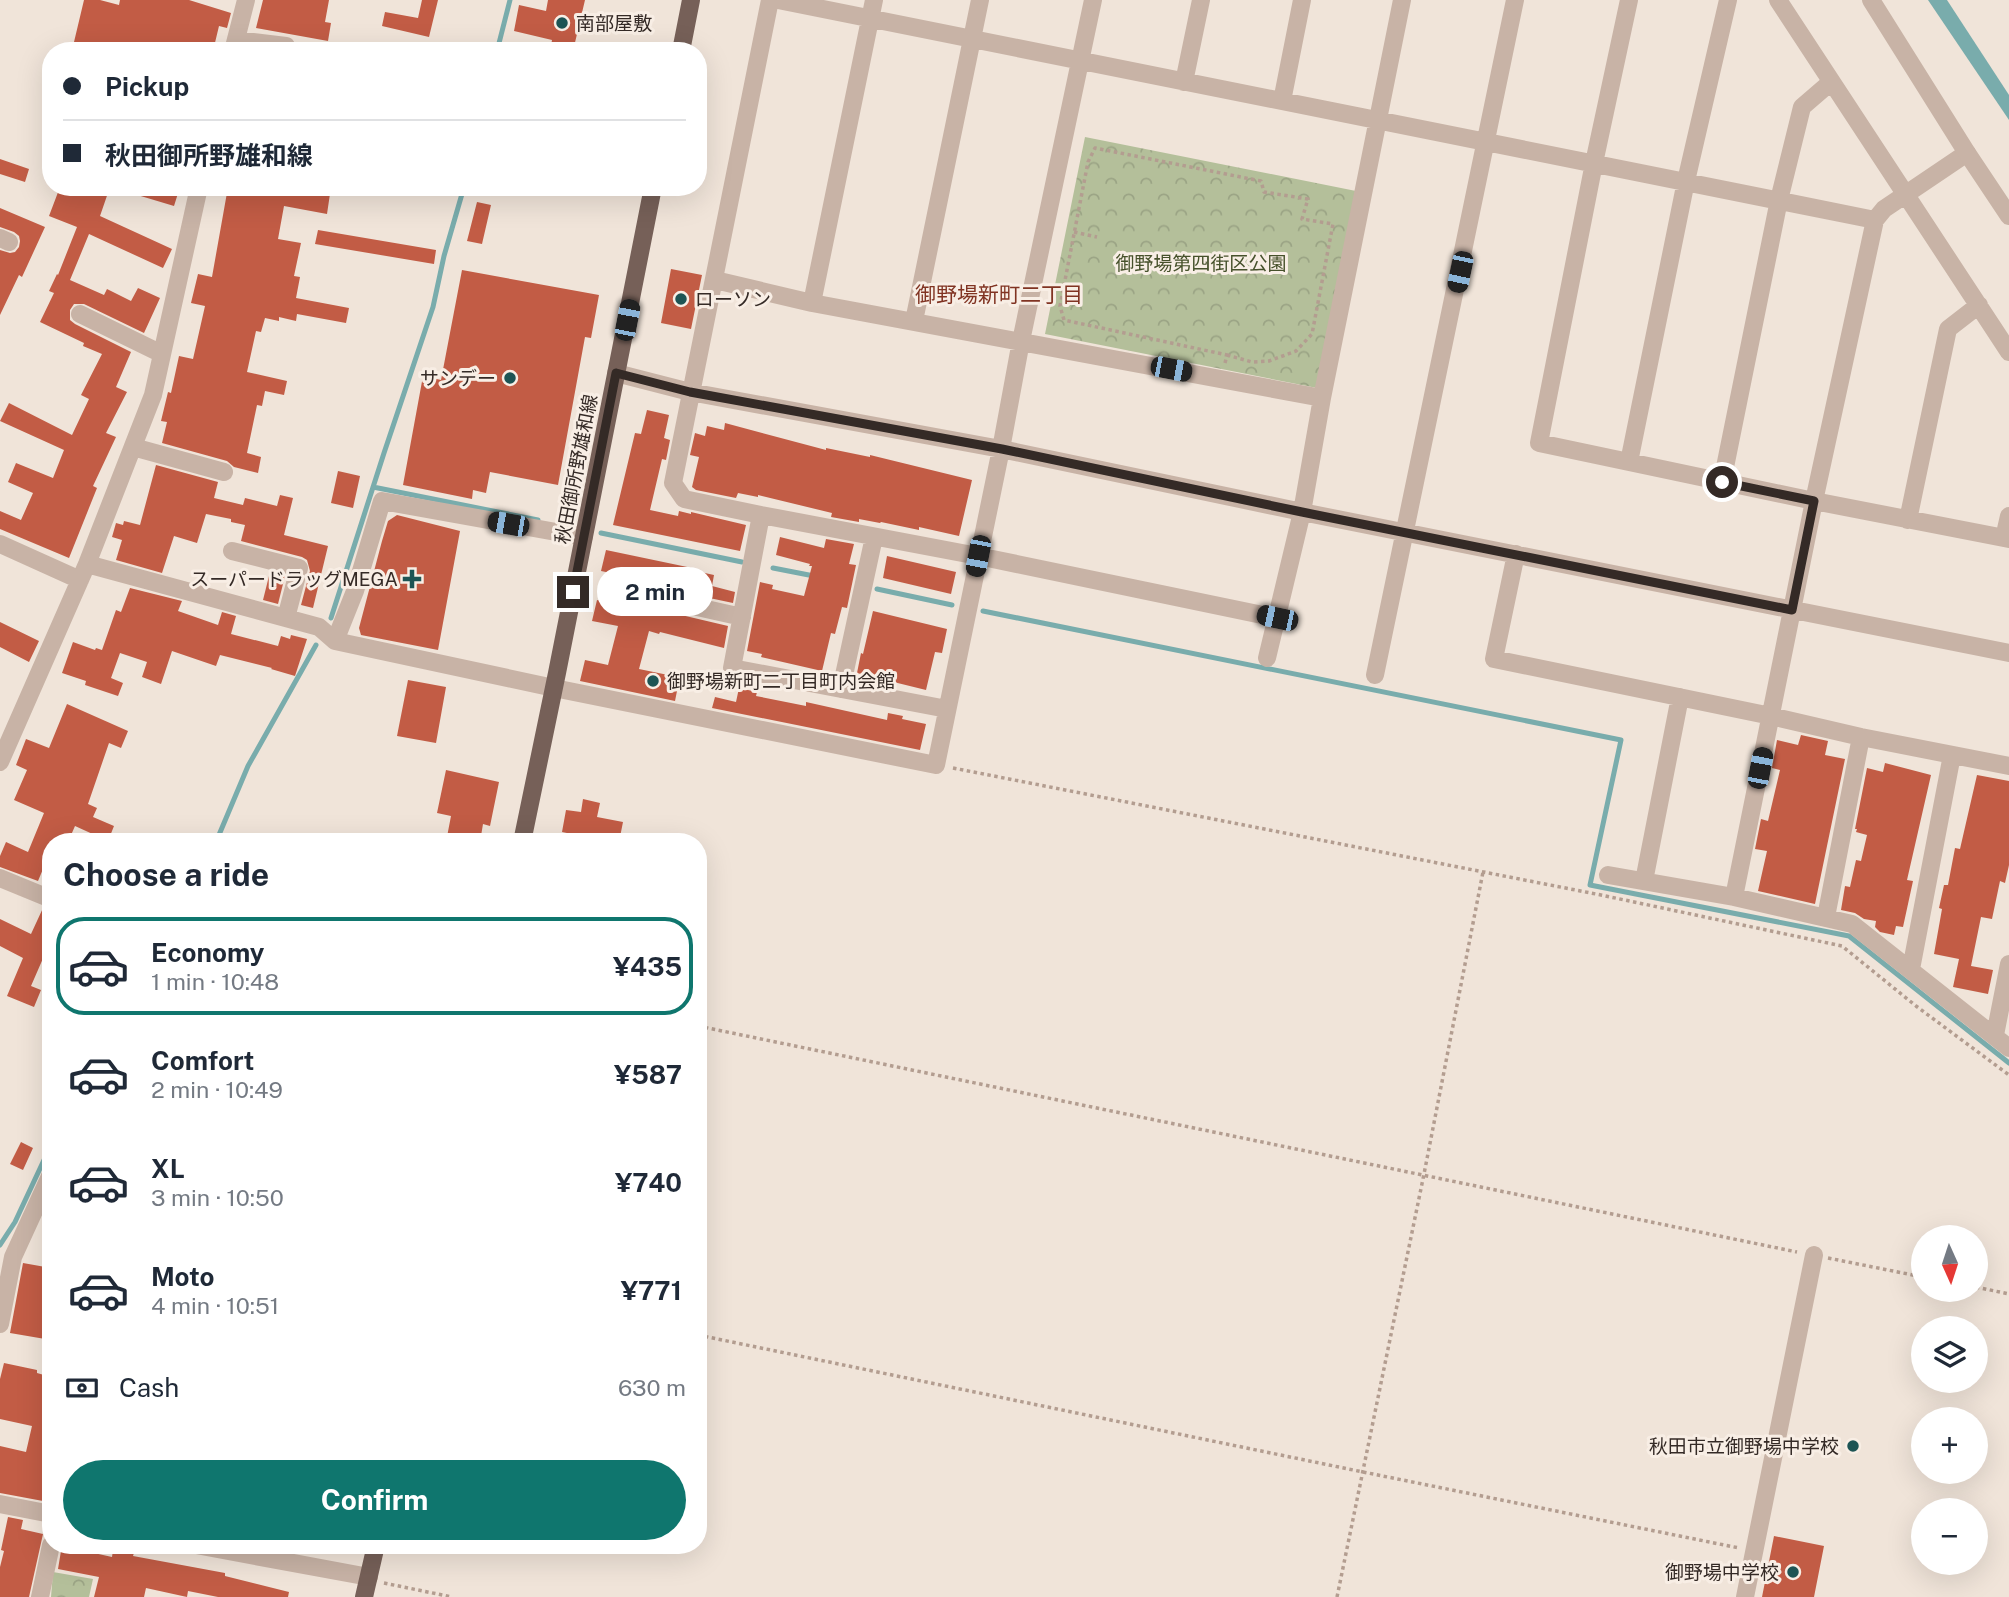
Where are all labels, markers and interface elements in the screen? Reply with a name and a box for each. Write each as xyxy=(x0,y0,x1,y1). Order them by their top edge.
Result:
place label: 南部屋敷 xyxy=(576,12,652,34)
marker: 南部屋敷 xyxy=(554,15,570,31)
text: Pickup xyxy=(105,71,189,102)
text: 秋田御所野雄和線 xyxy=(105,140,313,171)
car xyxy=(1446,249,1475,295)
park label: 御野場第四街区公園 xyxy=(1115,252,1287,274)
district label: 御野場新町二丁目 xyxy=(915,282,1083,307)
place label: ローソン xyxy=(695,288,771,310)
marker: ローソン xyxy=(673,291,689,307)
car xyxy=(613,297,642,343)
car xyxy=(1149,355,1194,383)
place label: サンデー xyxy=(420,367,496,389)
marker: サンデー xyxy=(502,370,518,386)
street label: 秋田御所野雄和線 xyxy=(551,392,601,546)
route start xyxy=(1706,466,1738,498)
car xyxy=(486,510,531,538)
car xyxy=(964,533,993,579)
place label: スーパードラッグMEGA xyxy=(190,568,398,590)
callout: 2 min xyxy=(598,568,713,616)
marker: スーパードラッグMEGA xyxy=(404,571,420,587)
route end xyxy=(557,576,589,608)
text: 2 min xyxy=(625,578,685,605)
car xyxy=(1255,603,1300,633)
place label: 御野場新町二丁目町内会館 xyxy=(667,670,895,692)
marker: 御野場新町二丁目町内会館 xyxy=(645,673,661,689)
car xyxy=(1746,745,1775,791)
text: Choose a ride xyxy=(63,856,269,893)
icon: car xyxy=(67,935,130,998)
text: Economy xyxy=(151,937,264,968)
text: ¥435 xyxy=(613,951,682,982)
text: 1 min · 10:48 xyxy=(151,968,279,995)
icon: car xyxy=(67,1043,130,1106)
text: Comfort xyxy=(151,1045,254,1076)
text: ¥587 xyxy=(614,1059,682,1090)
text: 2 min · 10:49 xyxy=(151,1076,283,1103)
icon: car xyxy=(67,1151,130,1214)
text: XL xyxy=(151,1153,185,1184)
text: ¥740 xyxy=(615,1167,682,1198)
text: 3 min · 10:50 xyxy=(151,1184,284,1211)
north arrow xyxy=(1911,1225,1988,1302)
map controls xyxy=(1911,1225,1988,1575)
icon: car xyxy=(67,1259,130,1322)
text: Moto xyxy=(151,1261,214,1292)
text: ¥771 xyxy=(621,1275,682,1306)
text: 4 min · 10:51 xyxy=(151,1292,279,1319)
button: layers xyxy=(1911,1316,1988,1393)
icon: cash xyxy=(63,1369,101,1407)
text: Cash xyxy=(119,1372,179,1403)
text: 630 m xyxy=(618,1374,686,1401)
button: + xyxy=(1911,1407,1988,1484)
place label: 秋田市立御野場中学校 xyxy=(1649,1435,1839,1457)
marker: 秋田市立御野場中学校 xyxy=(1845,1438,1861,1454)
button: Confirm xyxy=(63,1460,686,1540)
button: − xyxy=(1911,1498,1988,1575)
place label: 御野場中学校 xyxy=(1665,1561,1779,1583)
marker: 御野場中学校 xyxy=(1785,1564,1801,1580)

